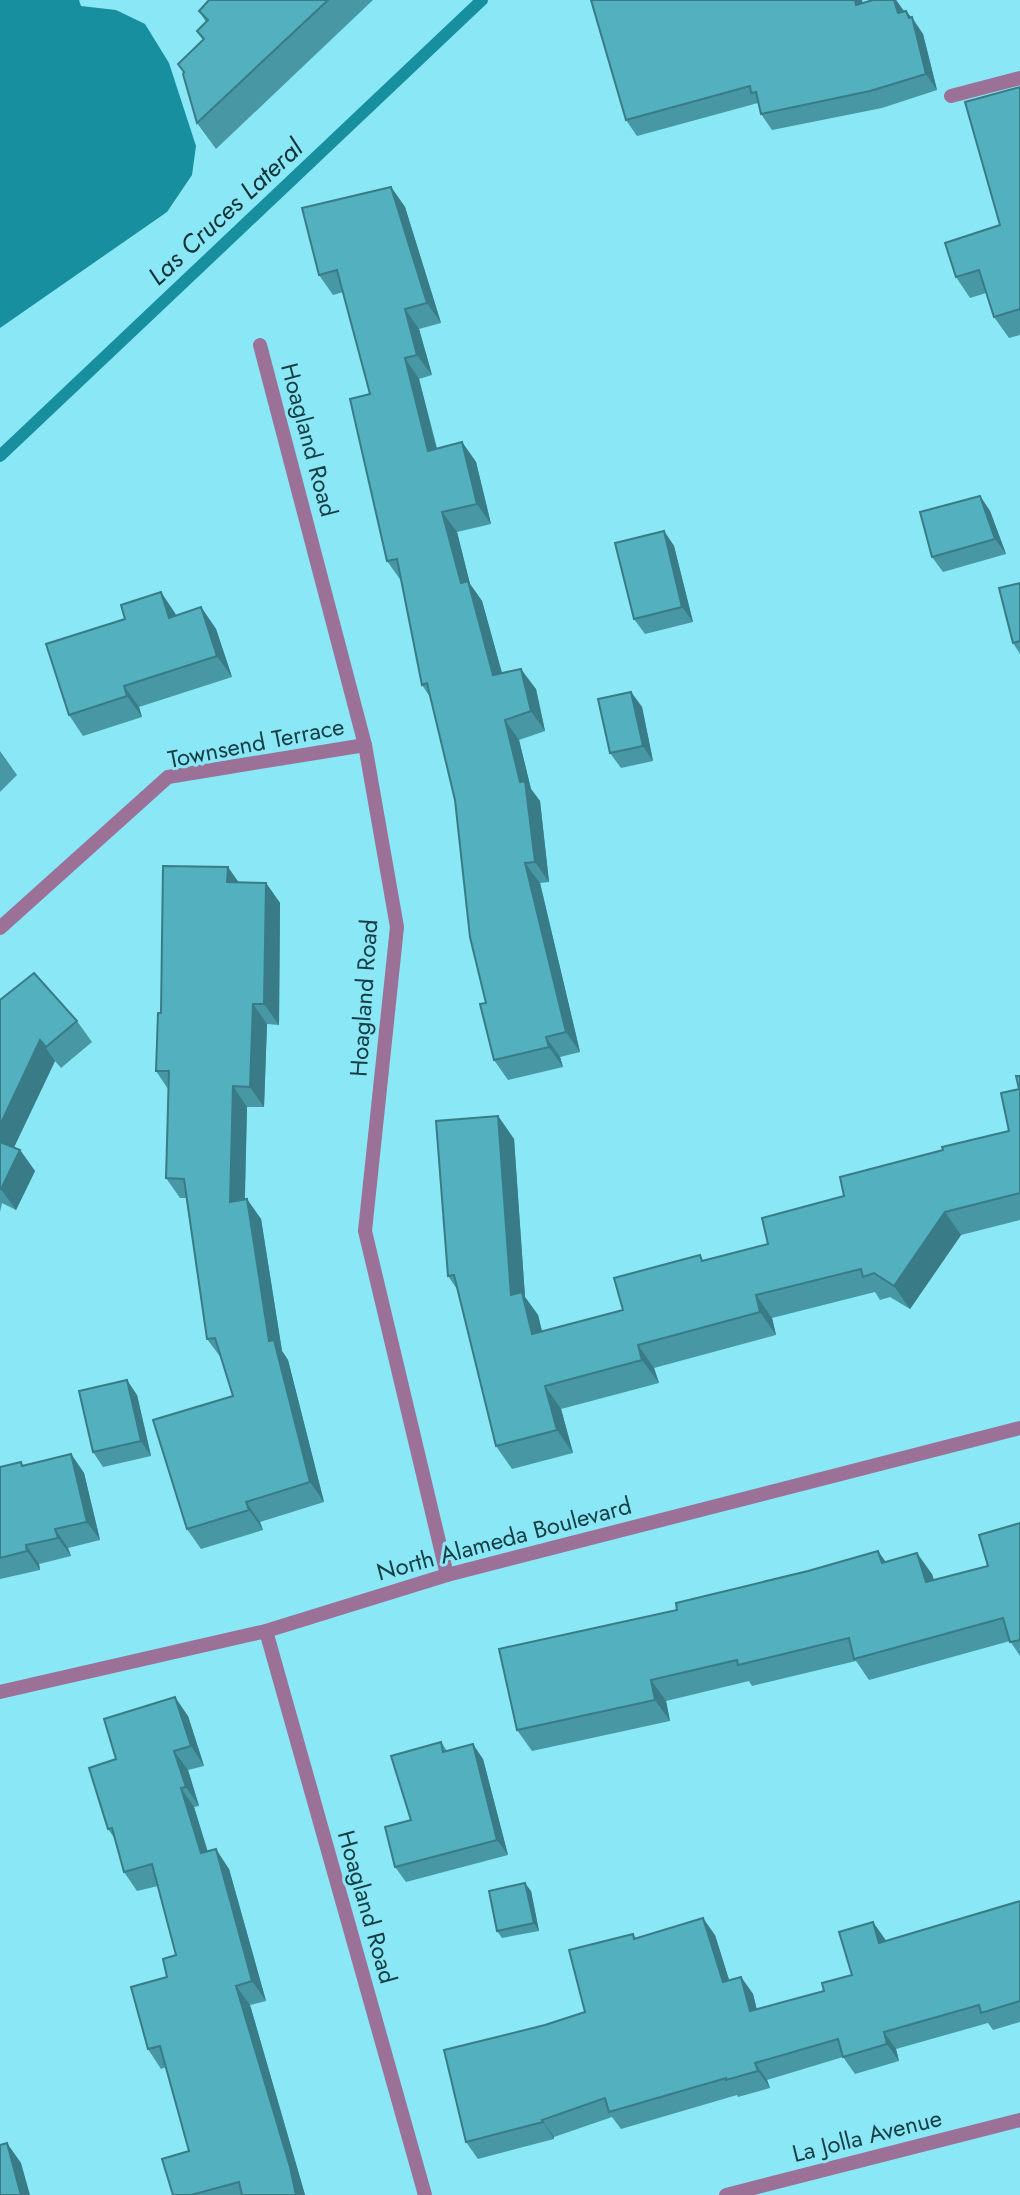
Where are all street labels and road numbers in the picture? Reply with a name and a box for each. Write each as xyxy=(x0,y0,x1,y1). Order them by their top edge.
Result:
street label: Hoagland Road xyxy=(272,359,347,521)
street label: Townsend Terrace xyxy=(165,708,347,777)
street label: Hoagland Road xyxy=(341,918,386,1078)
street label: North Alameda Boulevard xyxy=(373,1488,635,1589)
street label: Hoagland Road xyxy=(329,1826,406,1988)
street label: La Jolla Avenue xyxy=(788,2100,945,2171)

